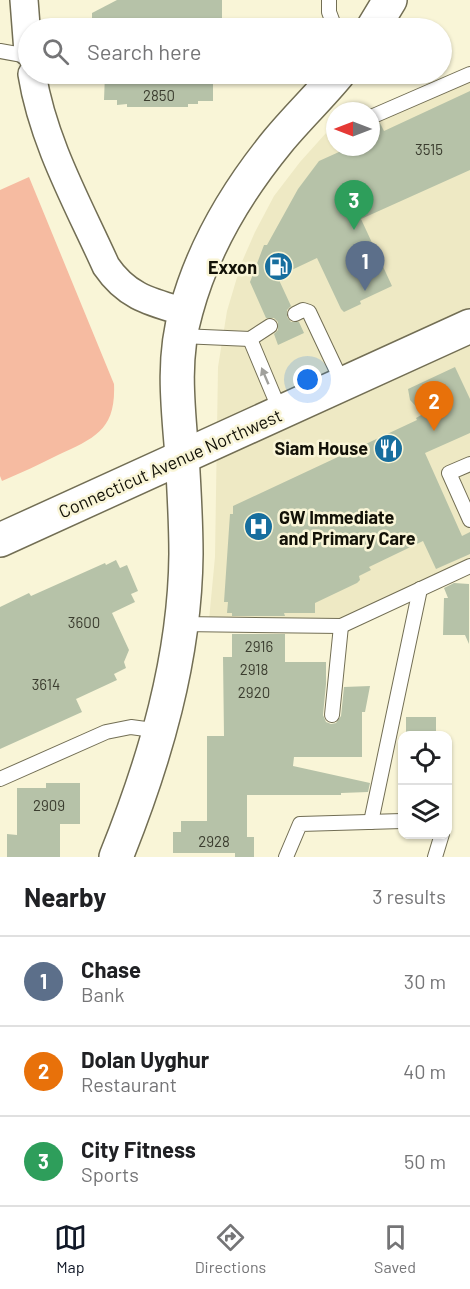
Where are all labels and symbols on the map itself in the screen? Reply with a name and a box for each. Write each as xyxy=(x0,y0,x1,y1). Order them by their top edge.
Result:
house number: 2850 xyxy=(143,86,175,104)
north arrow xyxy=(326,102,380,156)
house number: 3515 xyxy=(415,140,443,158)
pin: 3 xyxy=(334,180,374,230)
pin: 1 xyxy=(346,242,385,291)
fuel station icon: Exxon xyxy=(262,251,294,283)
place label: Exxon xyxy=(208,256,257,278)
your location xyxy=(293,365,322,394)
one-way arrow xyxy=(260,366,270,384)
pin: 2 xyxy=(414,382,454,431)
street label: Connecticut Avenue Northwest xyxy=(55,404,285,522)
restaurant icon: Siam House xyxy=(373,432,405,464)
place label: Siam House xyxy=(275,437,368,459)
place label: GW Immediate and Primary Care xyxy=(279,506,416,549)
hospital icon: GW Immediate and Primary Care xyxy=(242,511,274,543)
house number: 3600 xyxy=(68,613,100,631)
house number: 2916 xyxy=(245,637,273,655)
house number: 2918 xyxy=(240,660,268,678)
house number: 3614 xyxy=(32,675,60,693)
house number: 2920 xyxy=(238,683,270,701)
house number: 2909 xyxy=(33,796,65,814)
house number: 2928 xyxy=(198,832,230,850)

